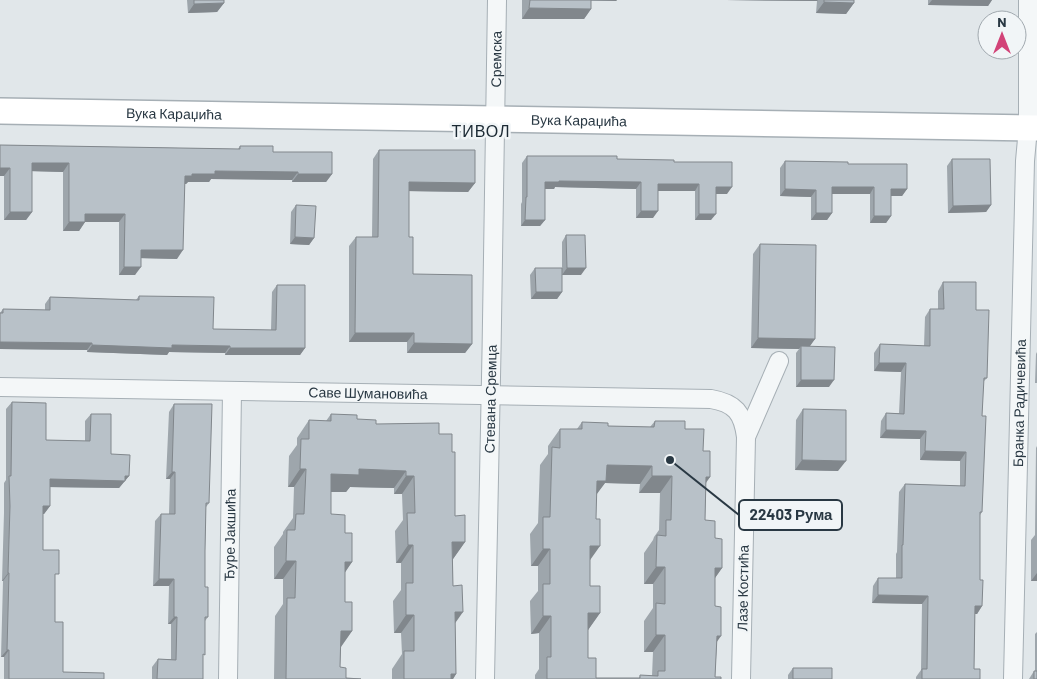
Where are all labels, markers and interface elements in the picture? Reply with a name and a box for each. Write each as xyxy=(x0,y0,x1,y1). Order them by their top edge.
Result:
north arrow xyxy=(977,10,1027,60)
text: N xyxy=(997,13,1007,30)
street label: Сремска xyxy=(487,30,505,87)
street label: Вука Караџића xyxy=(126,104,222,123)
street label: Вука Караџића xyxy=(531,111,627,129)
district label: ТИВОЛ xyxy=(451,121,511,140)
street label: Бранка Радичевића xyxy=(1009,339,1029,467)
street label: Стевана Сремца xyxy=(480,344,500,454)
street label: Саве Шумановића xyxy=(308,383,428,402)
street label: Ђуре Јакшића xyxy=(220,488,239,582)
callout: 22403 Рума xyxy=(739,500,842,530)
text: 22403 Рума xyxy=(750,505,833,523)
street label: Лазе Костића xyxy=(733,544,752,631)

